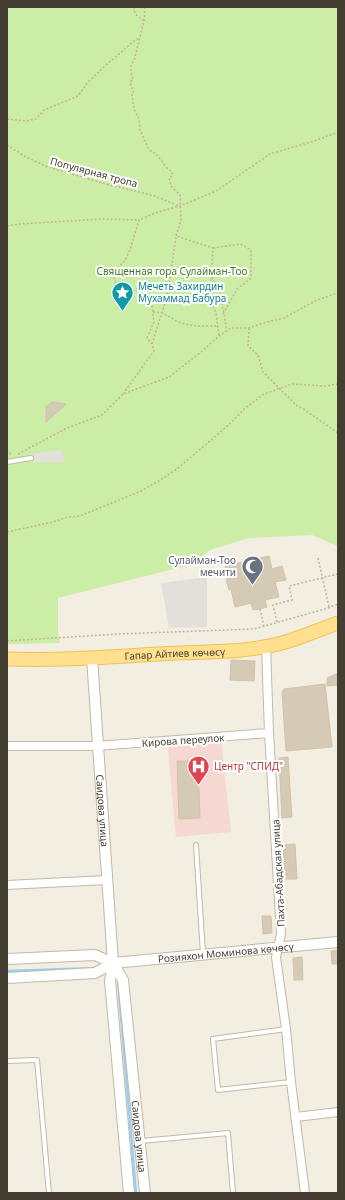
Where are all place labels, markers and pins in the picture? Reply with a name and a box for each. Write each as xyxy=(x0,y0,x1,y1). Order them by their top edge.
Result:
place icon: Мечеть Захирдин Мухаммад Бабура xyxy=(110,279,136,312)
place label: Мечеть Захирдин Мухаммад Бабура xyxy=(138,279,226,305)
place label: Сулайман-Тоо мечити xyxy=(168,553,236,579)
mosque icon: Сулайман-Тоо мечити xyxy=(239,553,265,586)
hospital icon: Центр "СПИД" xyxy=(186,753,212,786)
place label: Центр "СПИД" xyxy=(214,759,283,773)

